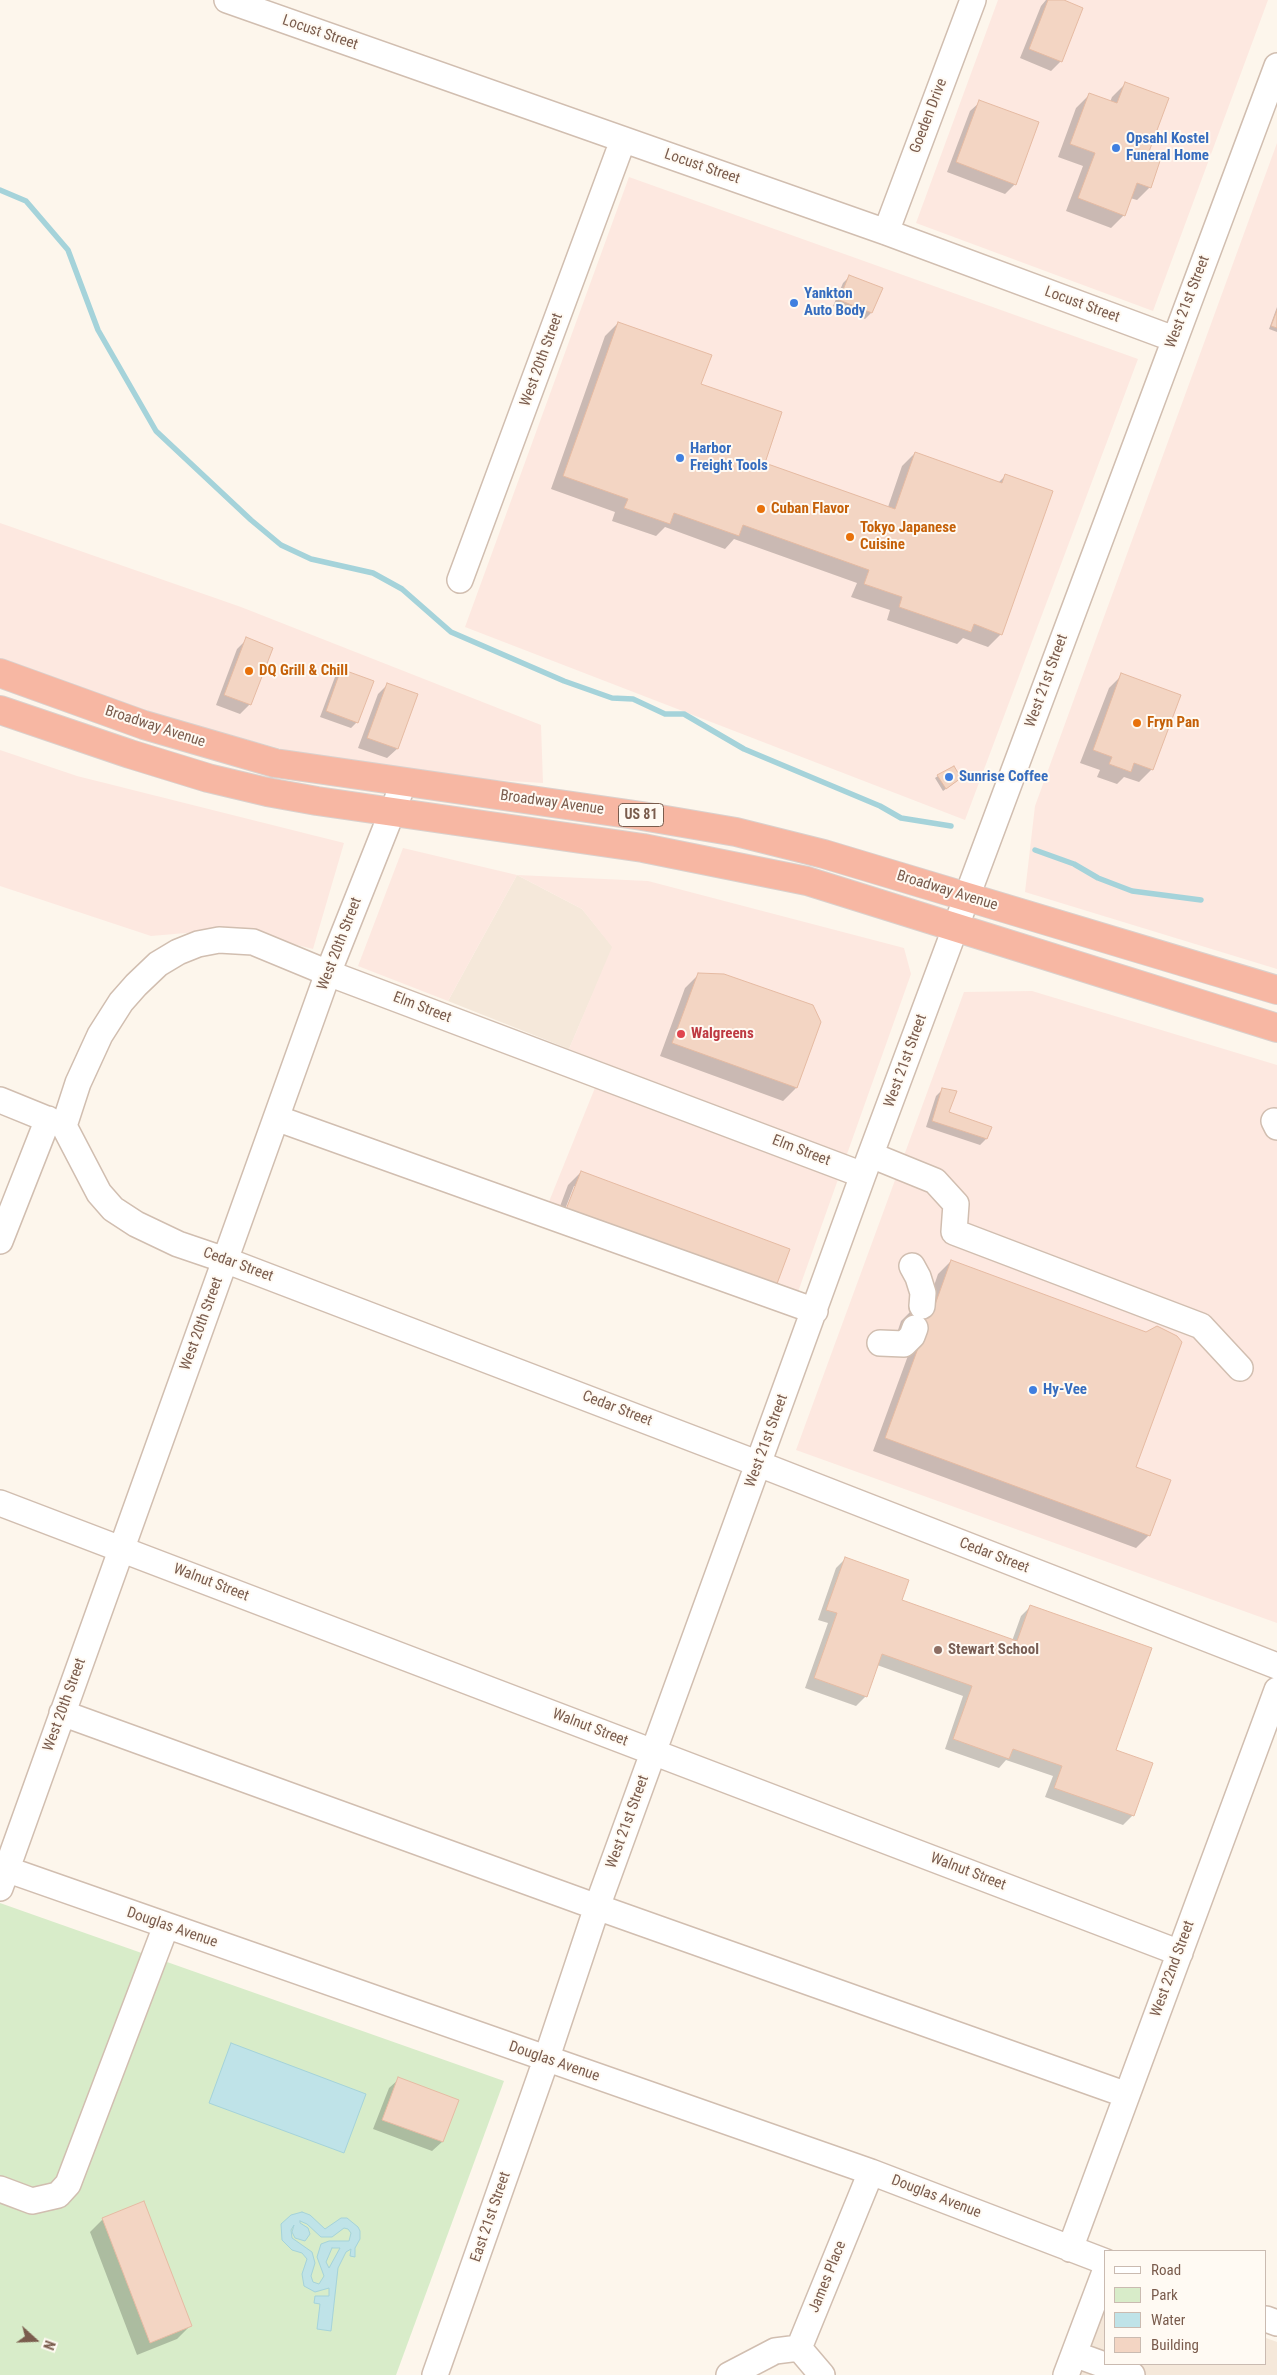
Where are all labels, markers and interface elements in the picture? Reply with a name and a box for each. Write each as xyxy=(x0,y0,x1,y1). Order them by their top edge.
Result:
street label: Locust Street xyxy=(280,12,360,54)
street label: Goeden Drive xyxy=(907,76,951,156)
place label: Opsahl Kostel Funeral Home xyxy=(1126,130,1209,165)
marker: Opsahl Kostel Funeral Home xyxy=(1110,142,1122,154)
street label: Locust Street xyxy=(662,146,742,188)
street label: West 21st Street xyxy=(1162,253,1214,351)
street label: Locust Street xyxy=(1042,283,1122,327)
place label: Yankton Auto Body xyxy=(804,285,866,320)
marker: Yankton Auto Body xyxy=(788,297,800,309)
street label: West 20th Street xyxy=(517,311,567,409)
place label: Harbor Freight Tools xyxy=(690,440,768,475)
marker: Harbor Freight Tools xyxy=(674,452,686,464)
place label: Cuban Flavor xyxy=(771,500,849,518)
marker: Cuban Flavor xyxy=(755,503,767,515)
place label: Tokyo Japanese Cuisine xyxy=(860,519,956,554)
marker: Tokyo Japanese Cuisine xyxy=(844,531,856,543)
street label: West 21st Street xyxy=(1022,632,1072,730)
place label: DQ Grill & Chill xyxy=(259,662,348,680)
marker: DQ Grill & Chill xyxy=(243,665,255,677)
street label: Broadway Avenue xyxy=(103,702,207,752)
place label: Fryn Pan xyxy=(1147,714,1199,732)
marker: Fryn Pan xyxy=(1131,717,1143,729)
place label: Sunrise Coffee xyxy=(959,768,1048,786)
marker: Sunrise Coffee xyxy=(943,771,955,783)
street label: Broadway Avenue xyxy=(499,787,605,819)
road number: US 81 xyxy=(618,804,664,826)
street label: Broadway Avenue xyxy=(894,867,1000,915)
street label: West 20th Street xyxy=(314,895,366,993)
street label: Elm Street xyxy=(390,989,454,1027)
street label: West 21st Street xyxy=(881,1012,931,1110)
place label: Walgreens xyxy=(691,1025,754,1043)
marker: Walgreens xyxy=(675,1028,687,1040)
street label: Elm Street xyxy=(769,1132,833,1170)
street label: Cedar Street xyxy=(200,1244,276,1286)
street label: West 20th Street xyxy=(177,1275,227,1373)
place label: Hy-Vee xyxy=(1043,1381,1087,1399)
marker: Hy-Vee xyxy=(1027,1384,1039,1396)
street label: Cedar Street xyxy=(580,1387,654,1431)
street label: West 21st Street xyxy=(742,1392,792,1490)
street label: Cedar Street xyxy=(957,1534,1031,1578)
street label: Walnut Street xyxy=(171,1560,251,1606)
place label: Stewart School xyxy=(948,1641,1039,1659)
marker: Stewart School xyxy=(932,1644,944,1656)
street label: West 20th Street xyxy=(40,1656,90,1754)
street label: Walnut Street xyxy=(550,1705,630,1751)
street label: West 21st Street xyxy=(603,1773,653,1871)
street label: Walnut Street xyxy=(928,1849,1008,1895)
street label: Douglas Avenue xyxy=(124,1904,220,1952)
street label: West 22nd Street xyxy=(1147,1918,1199,2020)
street label: Douglas Avenue xyxy=(506,2038,602,2086)
street label: East 21st Street xyxy=(467,2170,515,2264)
street label: Douglas Avenue xyxy=(889,2172,983,2222)
street label: James Place xyxy=(805,2238,851,2316)
legend xyxy=(1104,2250,1267,2365)
text: Road xyxy=(1151,2261,1181,2279)
text: Park xyxy=(1151,2286,1178,2304)
text: Water xyxy=(1151,2311,1185,2329)
north arrow xyxy=(10,2315,60,2365)
text: Building xyxy=(1151,2336,1199,2354)
text: N xyxy=(40,2338,58,2352)

